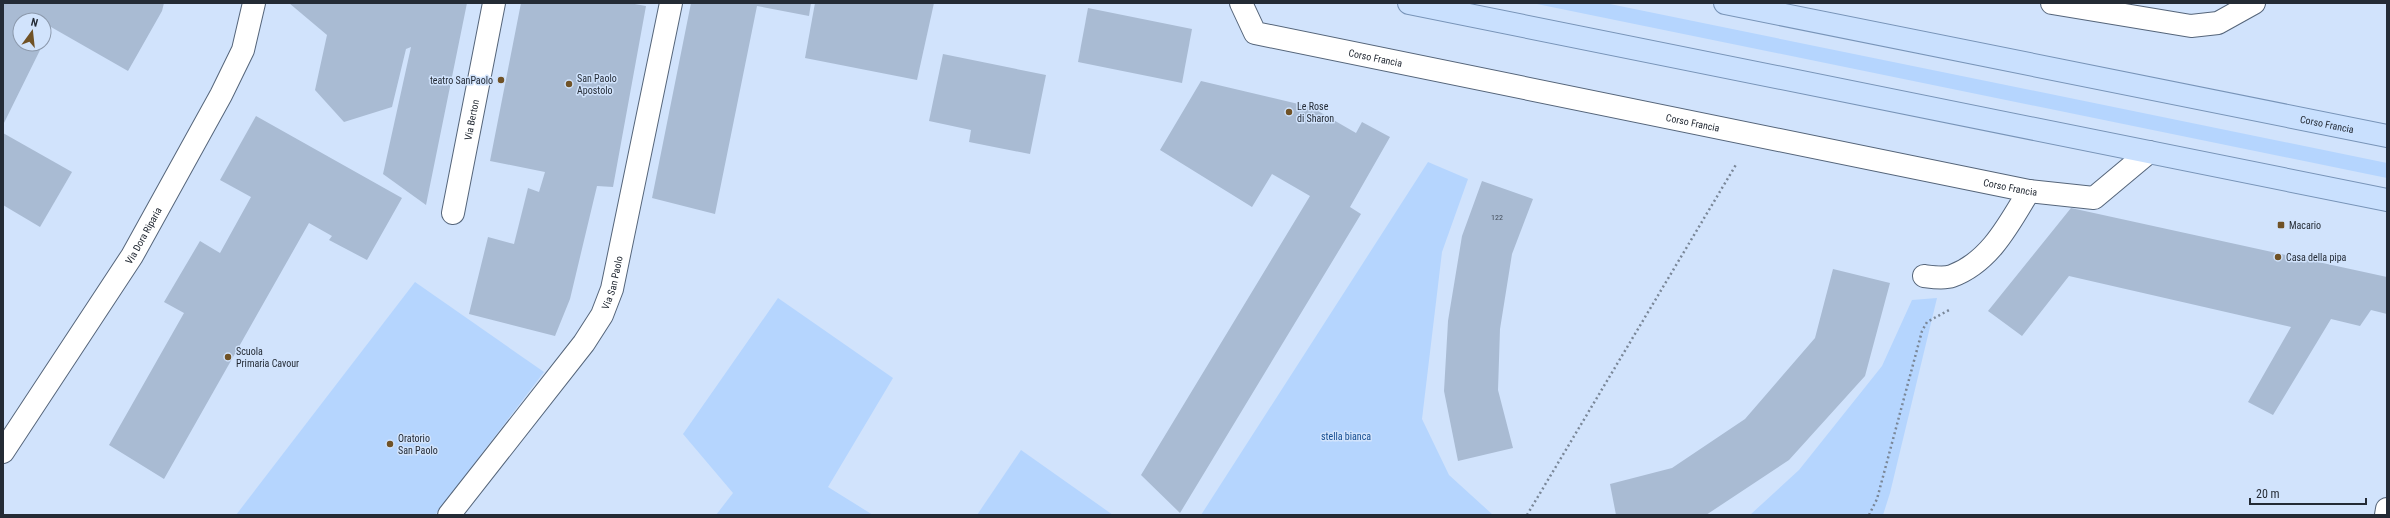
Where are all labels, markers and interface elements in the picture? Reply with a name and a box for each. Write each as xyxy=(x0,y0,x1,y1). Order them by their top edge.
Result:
north arrow xyxy=(12,12,52,52)
text: N xyxy=(30,16,40,30)
street label: Corso Francia xyxy=(1348,47,1403,68)
place label: San Paolo Apostolo xyxy=(577,73,617,96)
place label: teatro SanPaolo xyxy=(430,75,493,86)
marker: teatro SanPaolo xyxy=(496,75,506,85)
marker: San Paolo Apostolo xyxy=(564,79,574,89)
street label: Via Berton xyxy=(462,98,481,141)
place label: Le Rose di Sharon xyxy=(1297,101,1334,124)
marker: Le Rose di Sharon xyxy=(1284,107,1294,117)
street label: Corso Francia xyxy=(1665,112,1721,133)
street label: Corso Francia xyxy=(2299,113,2355,135)
street label: Corso Francia xyxy=(1982,176,2038,197)
street label: Via Dora Riparia xyxy=(123,205,163,266)
house number: 122 xyxy=(1491,213,1503,222)
marker: Macario xyxy=(2276,220,2286,230)
place label: Macario xyxy=(2289,220,2321,231)
marker: Casa della pipa xyxy=(2273,252,2283,262)
place label: Casa della pipa xyxy=(2286,252,2347,263)
street label: Via San Paolo xyxy=(599,255,624,311)
place label: Scuola Primaria Cavour xyxy=(236,346,299,369)
marker: Scuola Primaria Cavour xyxy=(223,352,233,362)
park label: stella bianca xyxy=(1321,431,1371,442)
place label: Oratorio San Paolo xyxy=(398,433,438,456)
marker: Oratorio San Paolo xyxy=(385,439,395,449)
scale bar xyxy=(2250,480,2366,506)
text: 20 m xyxy=(2256,487,2280,501)

